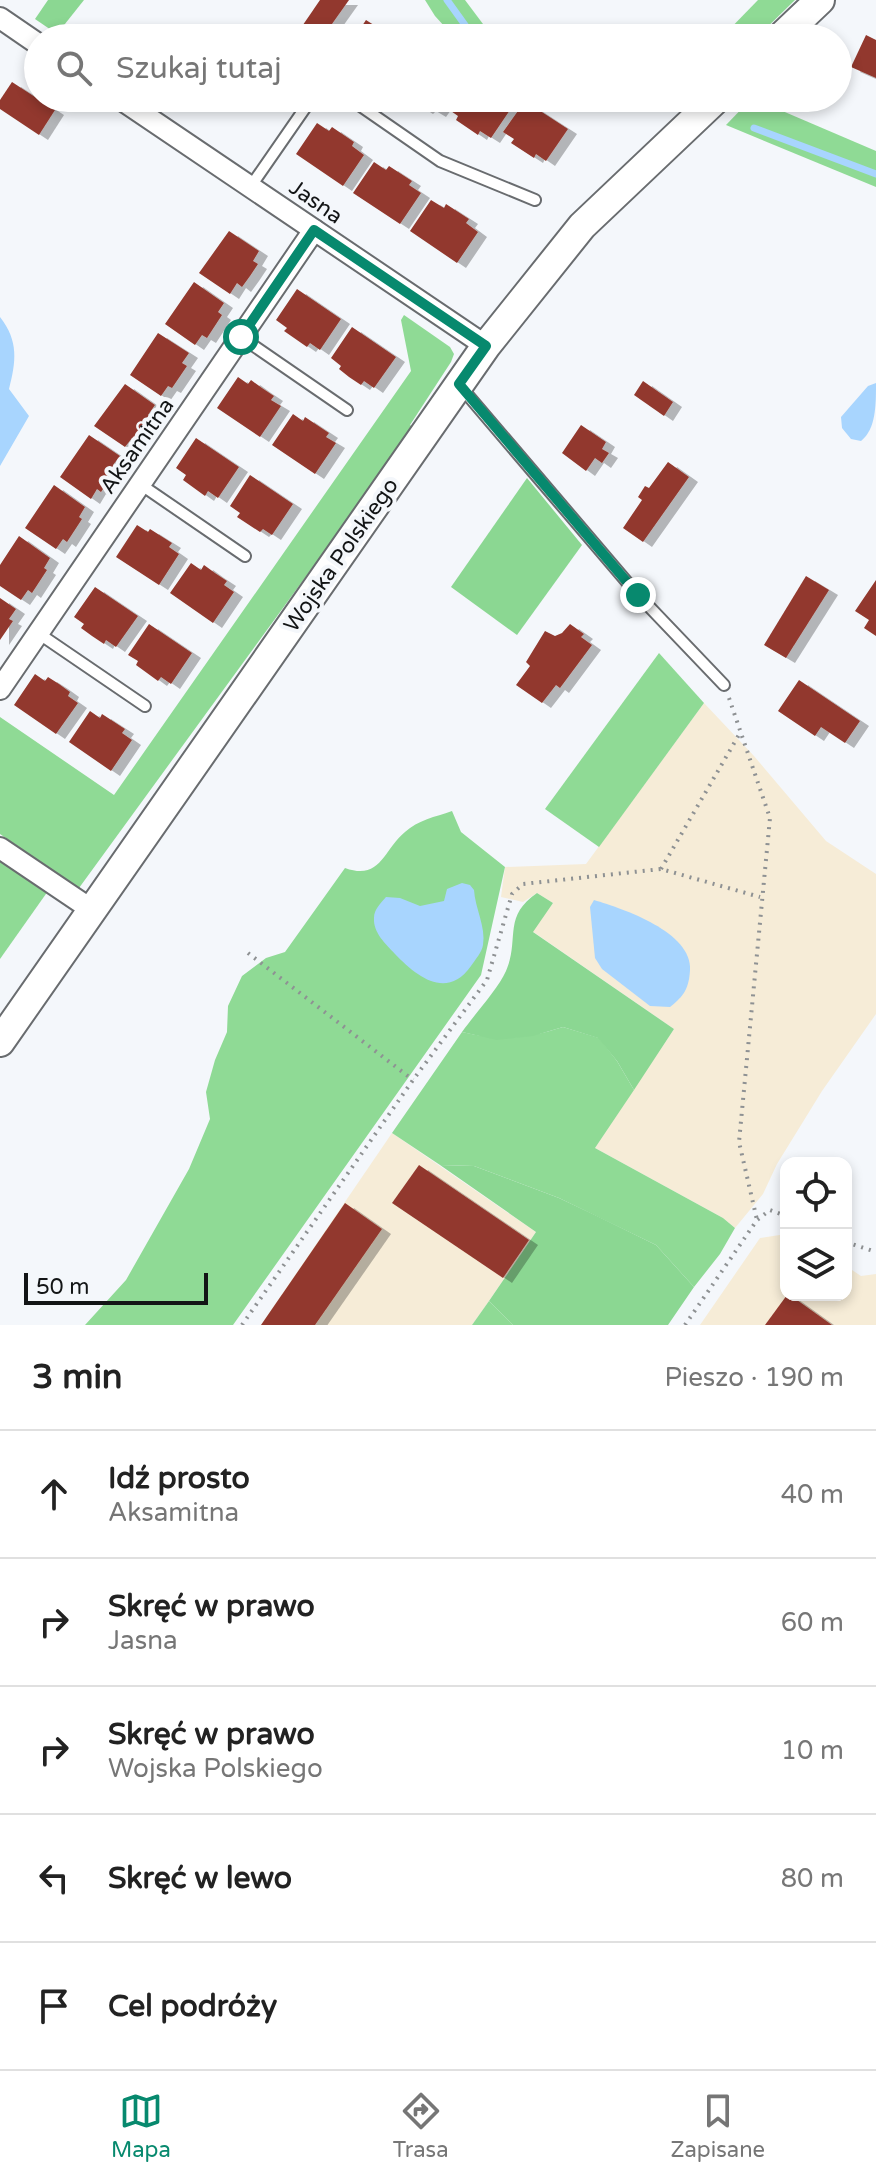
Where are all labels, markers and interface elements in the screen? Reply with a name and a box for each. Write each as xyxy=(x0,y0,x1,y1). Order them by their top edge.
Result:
search box xyxy=(24,24,852,112)
icon: search xyxy=(52,46,96,90)
text: Szukaj tutaj xyxy=(116,50,282,87)
street label: Jasna xyxy=(284,174,348,230)
route start xyxy=(223,319,259,355)
street label: Aksamitna xyxy=(95,393,179,499)
street label: Wojska Polskiego xyxy=(278,473,404,637)
route end xyxy=(620,577,656,613)
map controls xyxy=(780,1157,852,1301)
button: locate xyxy=(780,1157,852,1229)
button: layers xyxy=(780,1229,852,1301)
scale bar xyxy=(24,1269,208,1305)
text: 50 m xyxy=(36,1274,90,1300)
text: 3 min xyxy=(32,1357,123,1398)
text: Pieszo · 190 m xyxy=(664,1362,844,1393)
text: Idź prosto xyxy=(108,1460,250,1497)
icon: ahead xyxy=(32,1472,76,1516)
text: 40 m xyxy=(781,1479,844,1510)
text: Aksamitna xyxy=(108,1497,239,1528)
text: Skręć w prawo xyxy=(108,1588,315,1625)
icon: right xyxy=(32,1600,76,1644)
text: 60 m xyxy=(781,1607,844,1638)
text: Jasna xyxy=(108,1625,178,1656)
text: Skręć w prawo xyxy=(108,1716,315,1753)
icon: right xyxy=(32,1728,76,1772)
text: 10 m xyxy=(781,1735,844,1766)
text: Wojska Polskiego xyxy=(108,1753,323,1784)
icon: left xyxy=(32,1856,76,1900)
text: Skręć w lewo xyxy=(108,1860,292,1897)
text: 80 m xyxy=(781,1863,844,1894)
icon: arrive xyxy=(32,1984,76,2028)
text: Cel podróży xyxy=(108,1988,277,2025)
tab: Mapa xyxy=(111,2089,171,2163)
tab: Trasa xyxy=(393,2089,449,2163)
tab: Zapisane xyxy=(670,2089,765,2163)

